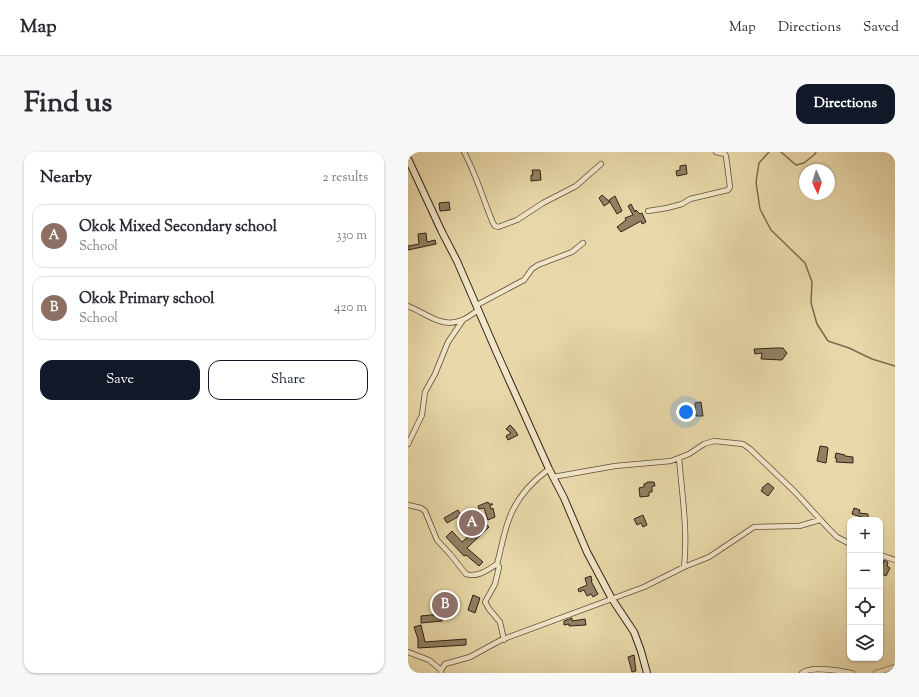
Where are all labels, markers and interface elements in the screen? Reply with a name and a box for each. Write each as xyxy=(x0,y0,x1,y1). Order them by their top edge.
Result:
text: Map xyxy=(20,14,57,41)
text: Map xyxy=(729,18,756,38)
text: Directions xyxy=(778,18,841,38)
text: Saved xyxy=(863,18,899,38)
text: Find us xyxy=(24,84,112,124)
button: Directions xyxy=(796,84,895,124)
north arrow xyxy=(799,164,835,200)
text: Nearby xyxy=(40,166,92,190)
text: 2 results xyxy=(323,169,368,187)
text: Okok Mixed Secondary school xyxy=(79,217,277,238)
text: A xyxy=(49,227,59,245)
text: 330 m xyxy=(336,227,367,245)
text: School xyxy=(79,238,118,256)
text: Okok Primary school xyxy=(79,289,215,310)
text: B xyxy=(50,299,58,317)
text: 420 m xyxy=(334,299,367,317)
text: School xyxy=(79,310,118,328)
button: Save xyxy=(40,360,200,400)
button: Share xyxy=(208,360,368,400)
your location xyxy=(676,402,696,422)
pin: A xyxy=(459,508,485,538)
map controls xyxy=(847,517,883,661)
button: + xyxy=(847,517,883,553)
button: − xyxy=(847,553,883,589)
button: locate xyxy=(847,589,883,625)
pin: B xyxy=(432,590,458,620)
button: layers xyxy=(847,625,883,661)

